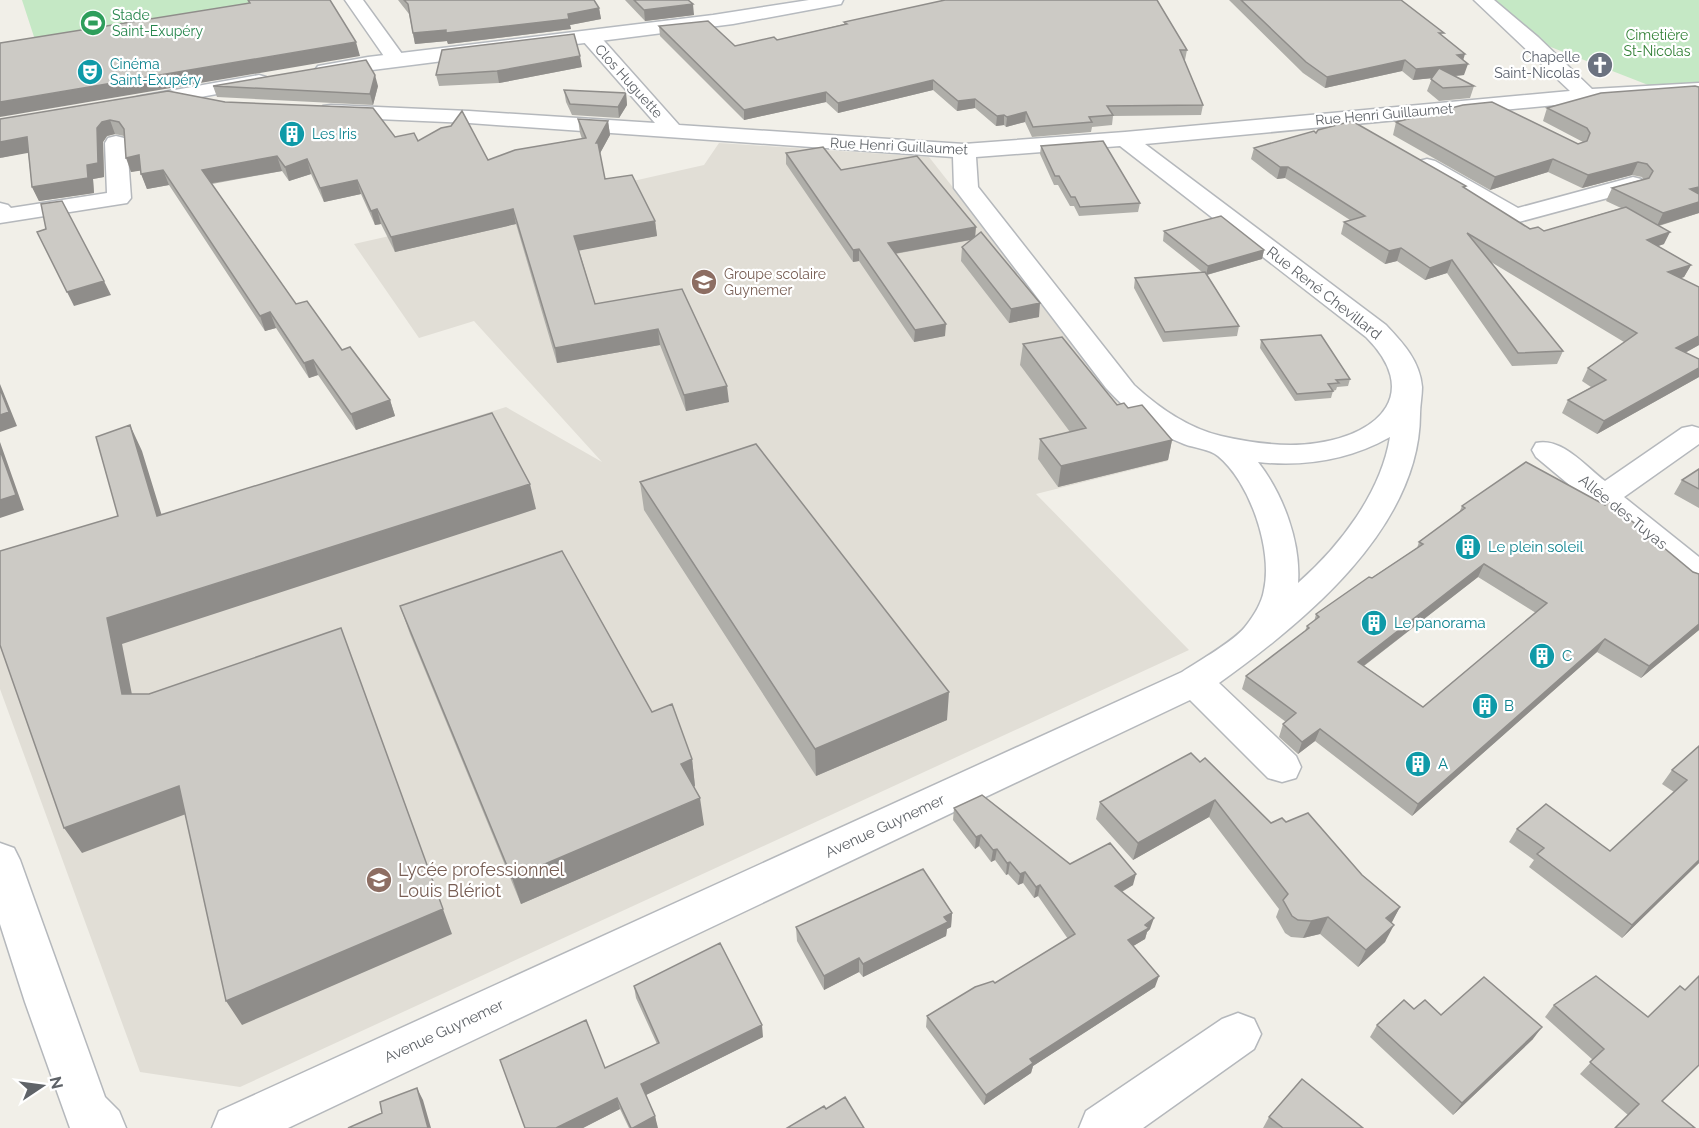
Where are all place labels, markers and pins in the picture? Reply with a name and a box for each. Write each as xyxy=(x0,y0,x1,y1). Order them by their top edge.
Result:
place label: Stade Saint-Exupéry xyxy=(112,7,204,39)
sports icon: Stade Saint-Exupéry xyxy=(78,8,108,38)
place label: Chapelle Saint-Nicolas xyxy=(1494,49,1580,81)
church icon: Chapelle Saint-Nicolas xyxy=(1585,50,1615,80)
place label: Cinéma Saint-Exupéry xyxy=(110,56,202,88)
theatre icon: Cinéma Saint-Exupéry xyxy=(75,57,105,87)
building icon: Les Iris xyxy=(277,119,307,149)
place label: Les Iris xyxy=(312,126,357,142)
place label: Groupe scolaire Guynemer xyxy=(724,266,826,298)
school or university icon: Groupe scolaire Guynemer xyxy=(689,267,719,297)
building icon: Le plein soleil xyxy=(1453,532,1483,562)
place label: Le plein soleil xyxy=(1488,538,1585,556)
building icon: Le panorama xyxy=(1359,608,1389,638)
place label: Le panorama xyxy=(1394,614,1486,632)
building icon: C xyxy=(1527,641,1557,671)
place label: C xyxy=(1562,647,1572,665)
building icon: B xyxy=(1470,691,1500,721)
place label: B xyxy=(1504,697,1514,715)
building icon: A xyxy=(1403,749,1433,779)
place label: A xyxy=(1438,755,1448,773)
place label: Lycée professionnel Louis Blériot xyxy=(398,859,564,901)
school or university icon: Lycée professionnel Louis Blériot xyxy=(364,865,394,895)

